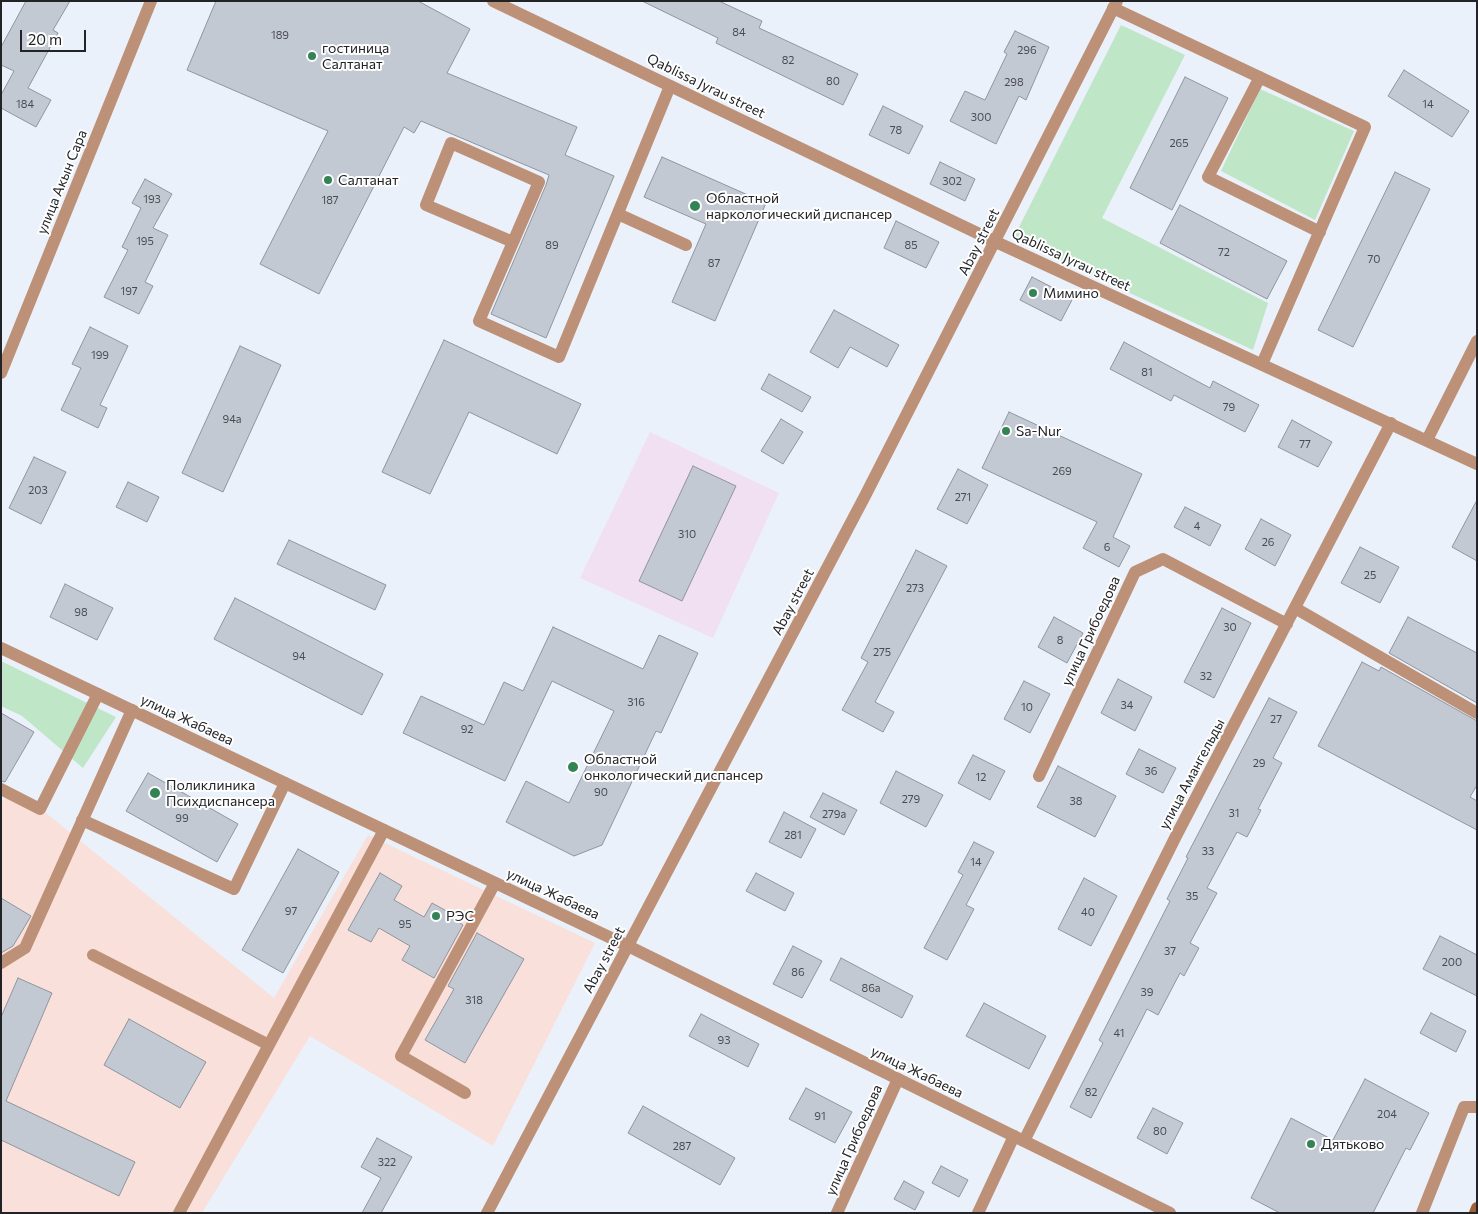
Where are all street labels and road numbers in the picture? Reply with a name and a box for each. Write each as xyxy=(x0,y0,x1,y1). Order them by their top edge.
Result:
street label: Qablissa Jyrau street xyxy=(644,50,768,122)
street label: улица Акын Сара xyxy=(33,127,91,237)
street label: Abay street xyxy=(955,206,1003,278)
street label: Qablissa Jyrau street xyxy=(1009,225,1133,295)
street label: Abay street xyxy=(768,566,818,638)
street label: улица Грибоедова xyxy=(1058,573,1124,689)
street label: улица Жабаева xyxy=(138,691,236,749)
street label: улица Амангельды xyxy=(1156,716,1228,832)
street label: улица Жабаева xyxy=(504,865,602,923)
street label: Abay street xyxy=(579,924,629,996)
street label: улица Жабаева xyxy=(868,1042,966,1102)
street label: улица Грибоедова xyxy=(822,1082,886,1198)

